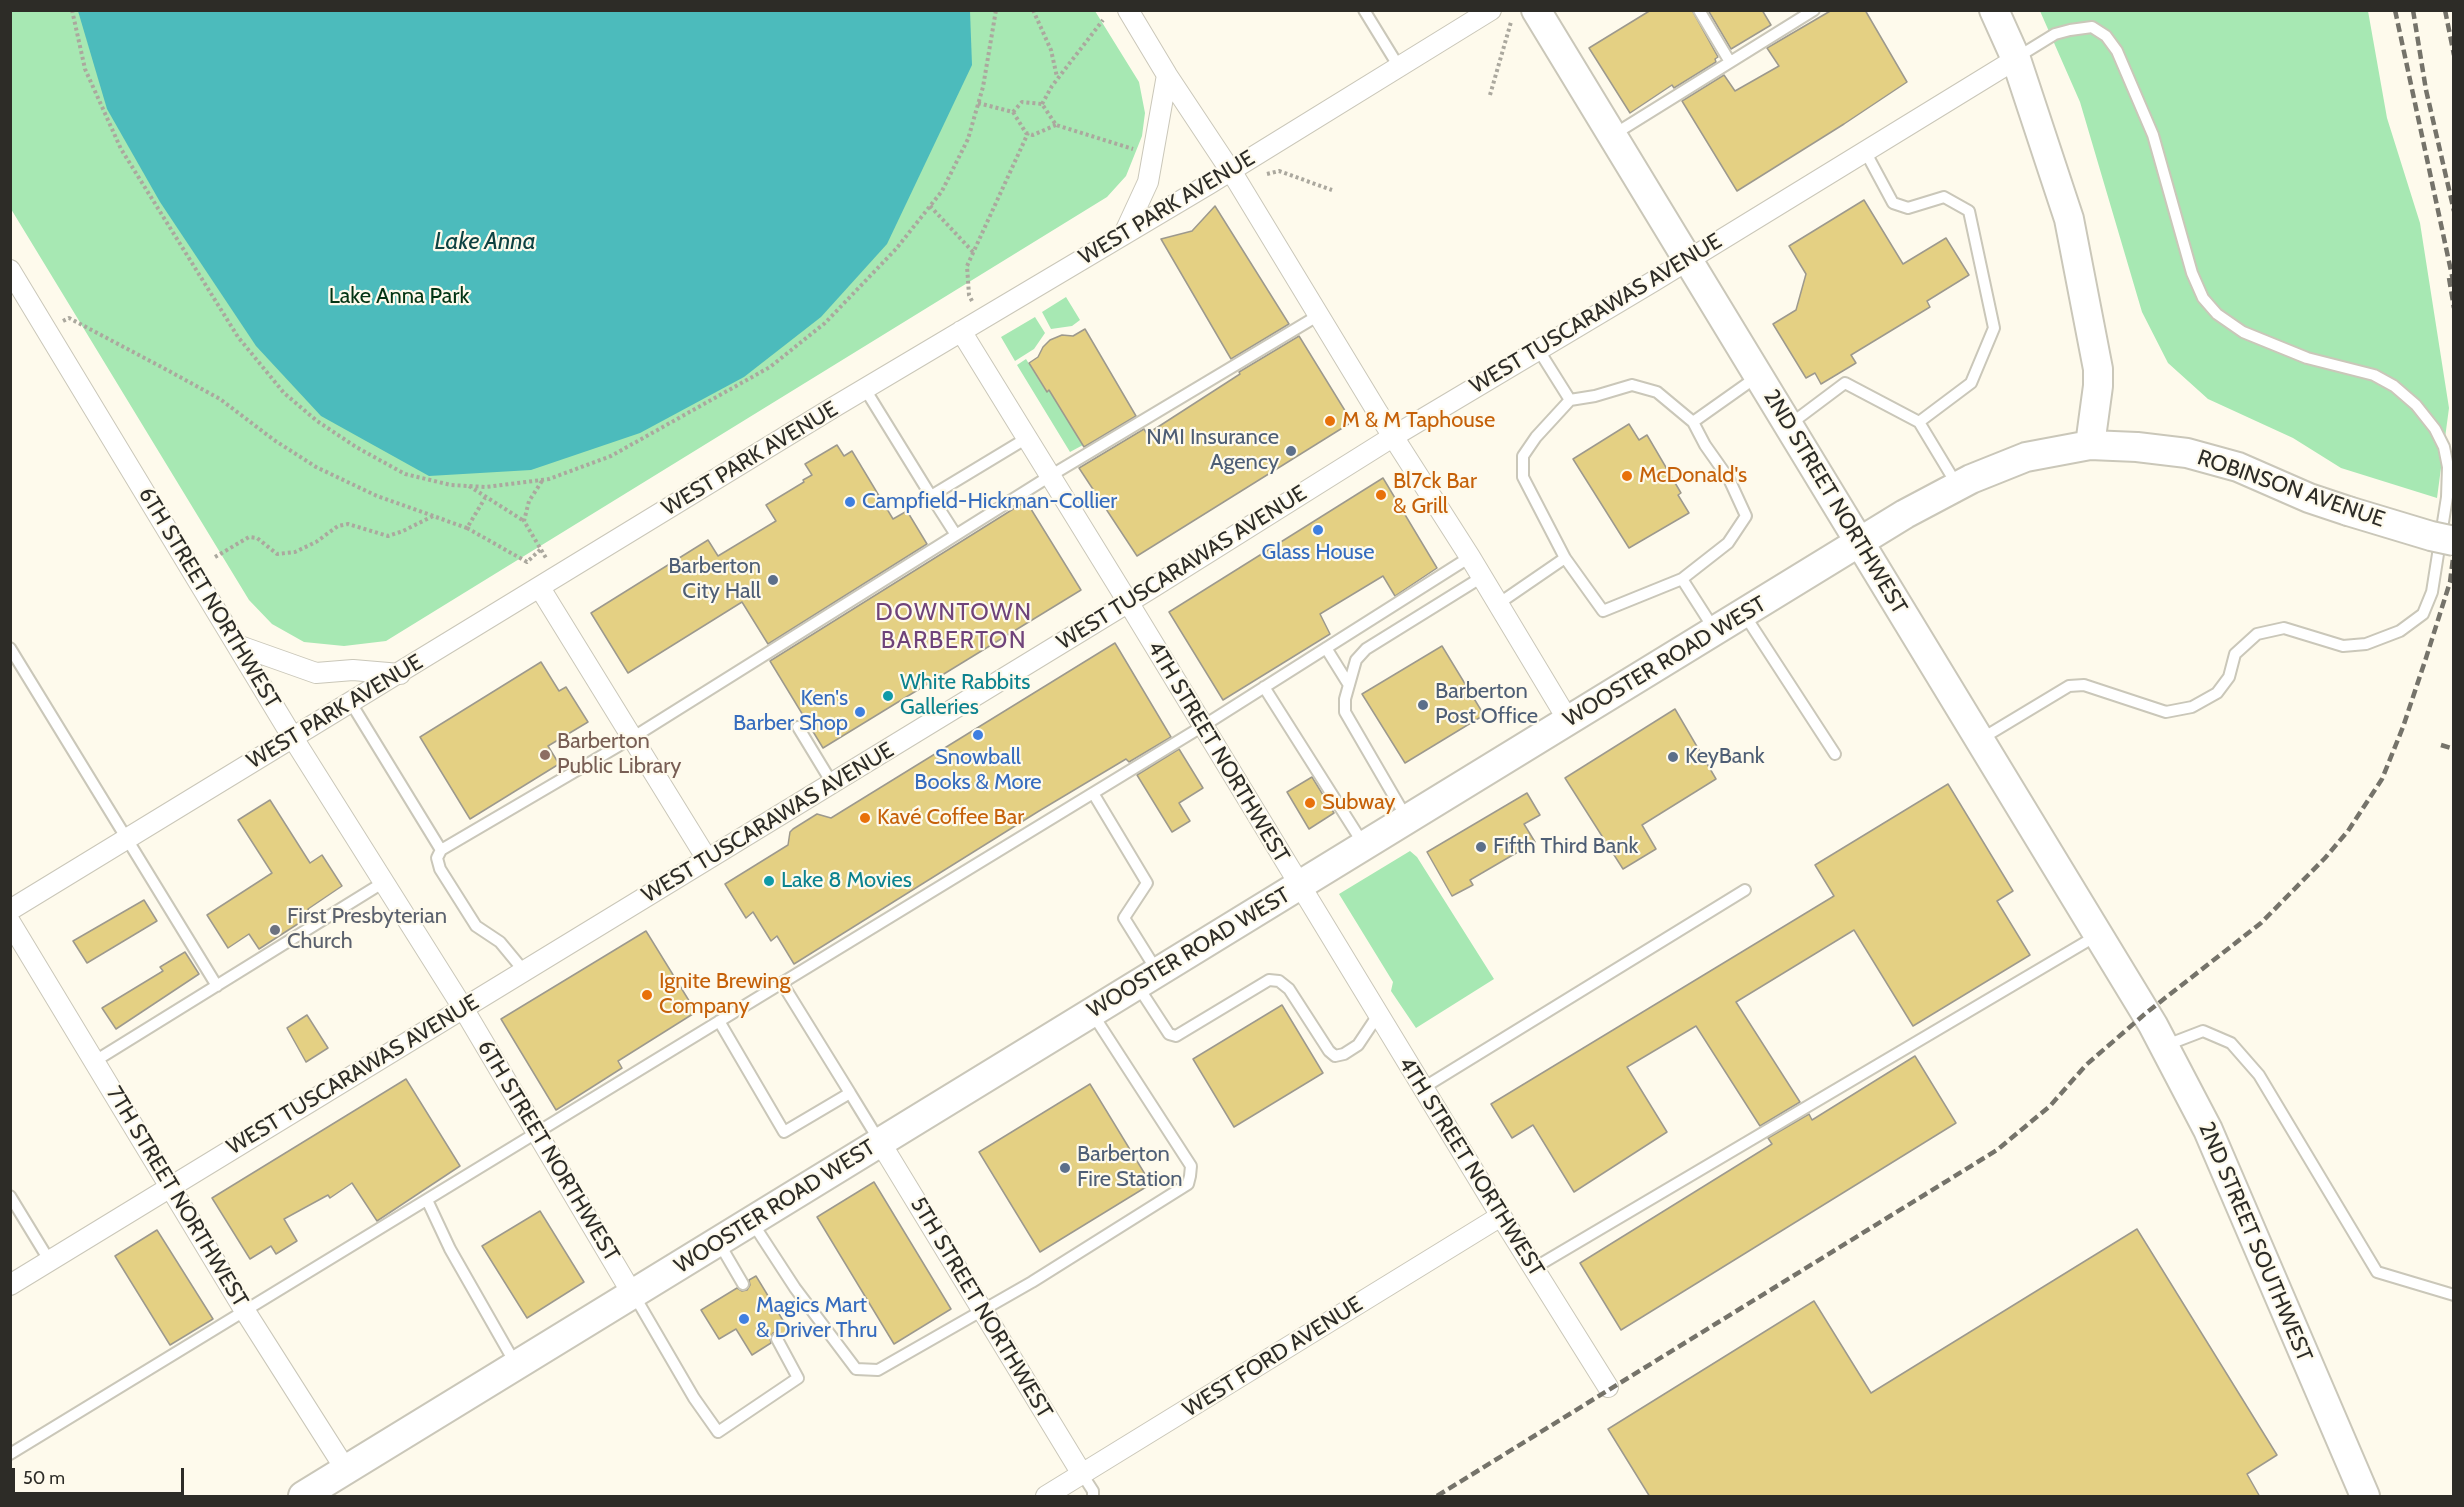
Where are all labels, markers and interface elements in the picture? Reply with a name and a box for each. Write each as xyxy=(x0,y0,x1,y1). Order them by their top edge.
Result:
street label: WEST PARK AVENUE xyxy=(1074,145,1260,271)
water label: Lake Anna xyxy=(434,228,536,256)
street label: WEST TUSCARAWAS AVENUE xyxy=(1465,228,1727,400)
park label: Lake Anna Park xyxy=(329,284,469,310)
street label: 2ND STREET NORTHWEST xyxy=(1757,385,1913,619)
street label: WEST PARK AVENUE xyxy=(657,396,843,522)
place label: M & M Taphouse xyxy=(1342,408,1495,434)
marker: M & M Taphouse xyxy=(1323,414,1337,428)
place label: NMI Insurance Agency xyxy=(1146,425,1279,476)
marker: NMI Insurance Agency xyxy=(1284,444,1298,458)
street label: ROBINSON AVENUE xyxy=(2194,445,2388,533)
place label: McDonald's xyxy=(1639,463,1747,489)
place label: Bl7ck Bar & Grill xyxy=(1393,469,1477,520)
marker: McDonald's xyxy=(1620,469,1634,483)
street label: WEST TUSCARAWAS AVENUE xyxy=(1052,480,1312,656)
street label: 6TH STREET NORTHWEST xyxy=(132,483,286,713)
marker: Bl7ck Bar & Grill xyxy=(1374,488,1388,502)
place label: Campfield-Hickman-Collier xyxy=(862,489,1117,515)
marker: Campfield-Hickman-Collier xyxy=(843,495,857,509)
marker: Glass House xyxy=(1311,523,1325,537)
place label: Glass House xyxy=(1262,540,1374,566)
place label: Barberton City Hall xyxy=(668,554,761,606)
marker: Barberton City Hall xyxy=(766,573,780,587)
street label: WOOSTER ROAD WEST xyxy=(1559,591,1771,733)
district label: DOWNTOWN BARBERTON xyxy=(875,599,1033,655)
street label: 4TH STREET NORTHWEST xyxy=(1141,636,1295,868)
street label: WEST PARK AVENUE xyxy=(242,649,428,775)
place label: White Rabbits Galleries xyxy=(900,670,1030,722)
place label: Barberton Post Office xyxy=(1435,679,1538,730)
place label: Ken's Barber Shop xyxy=(733,686,848,738)
marker: White Rabbits Galleries xyxy=(881,689,895,703)
marker: Barberton Post Office xyxy=(1416,698,1430,712)
marker: Ken's Barber Shop xyxy=(853,705,867,719)
marker: Snowball Books & More xyxy=(971,728,985,742)
place label: Barberton Public Library xyxy=(557,729,681,780)
street label: WEST TUSCARAWAS AVENUE xyxy=(637,737,899,909)
place label: KeyBank xyxy=(1685,744,1765,770)
place label: Snowball Books & More xyxy=(914,745,1042,796)
marker: Barberton Public Library xyxy=(538,748,552,762)
marker: KeyBank xyxy=(1666,750,1680,764)
place label: Subway xyxy=(1322,790,1395,816)
marker: Subway xyxy=(1303,796,1317,810)
place label: Kavé Coffee Bar xyxy=(877,805,1024,831)
marker: Kavé Coffee Bar xyxy=(858,811,872,825)
place label: Fifth Third Bank xyxy=(1493,834,1638,860)
marker: Fifth Third Bank xyxy=(1474,840,1488,854)
place label: Lake 8 Movies xyxy=(781,868,912,894)
marker: Lake 8 Movies xyxy=(762,874,776,888)
street label: WOOSTER ROAD WEST xyxy=(1083,882,1295,1024)
place label: First Presbyterian Church xyxy=(287,904,447,956)
marker: First Presbyterian Church xyxy=(268,923,282,937)
place label: Ignite Brewing Company xyxy=(659,969,791,1020)
marker: Ignite Brewing Company xyxy=(640,988,654,1002)
street label: WEST TUSCARAWAS AVENUE xyxy=(222,989,484,1161)
street label: 6TH STREET NORTHWEST xyxy=(471,1036,625,1266)
street label: 4TH STREET NORTHWEST xyxy=(1393,1052,1549,1282)
street label: 7TH STREET NORTHWEST xyxy=(101,1082,253,1312)
street label: 2ND STREET SOUTHWEST xyxy=(2193,1118,2317,1366)
street label: WOOSTER ROAD WEST xyxy=(670,1134,880,1280)
place label: Barberton Fire Station xyxy=(1077,1142,1183,1194)
marker: Barberton Fire Station xyxy=(1058,1161,1072,1175)
street label: 5TH STREET NORTHWEST xyxy=(904,1193,1058,1423)
street label: WEST FORD AVENUE xyxy=(1178,1291,1368,1423)
place label: Magics Mart & Driver Thru xyxy=(756,1293,878,1344)
marker: Magics Mart & Driver Thru xyxy=(737,1312,751,1326)
scale bar xyxy=(15,1456,188,1494)
text: 50 m xyxy=(23,1467,65,1489)

